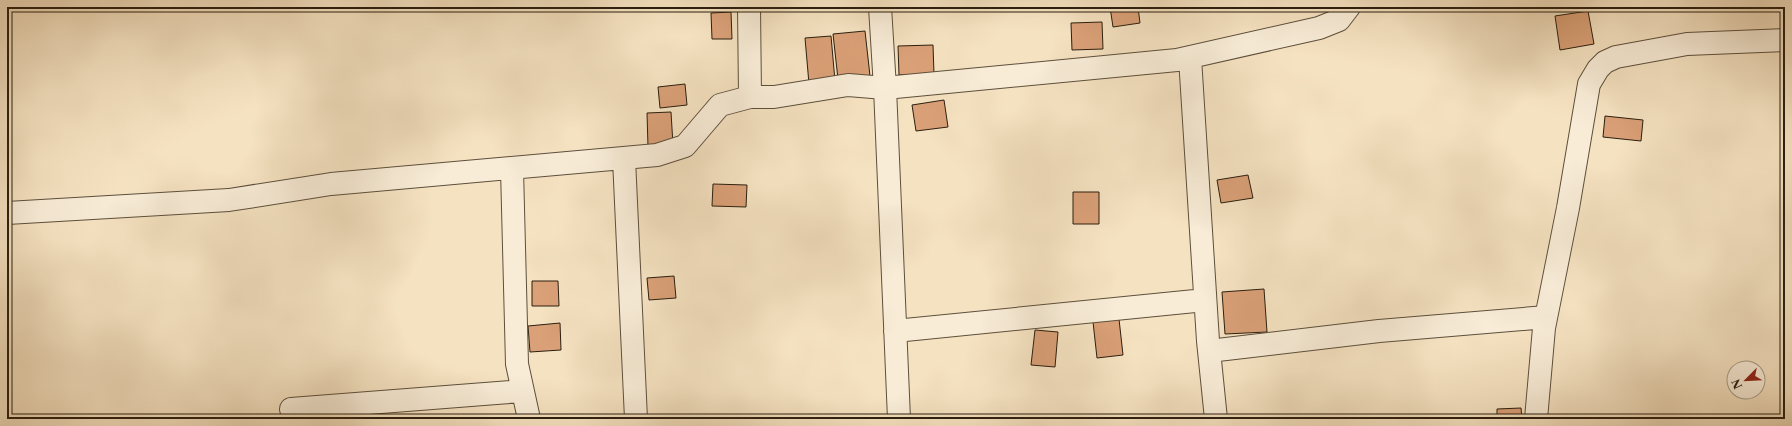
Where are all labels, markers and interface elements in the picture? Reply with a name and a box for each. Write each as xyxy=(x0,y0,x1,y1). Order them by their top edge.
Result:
north arrow xyxy=(1726,360,1766,400)
text: N xyxy=(1728,376,1745,391)

